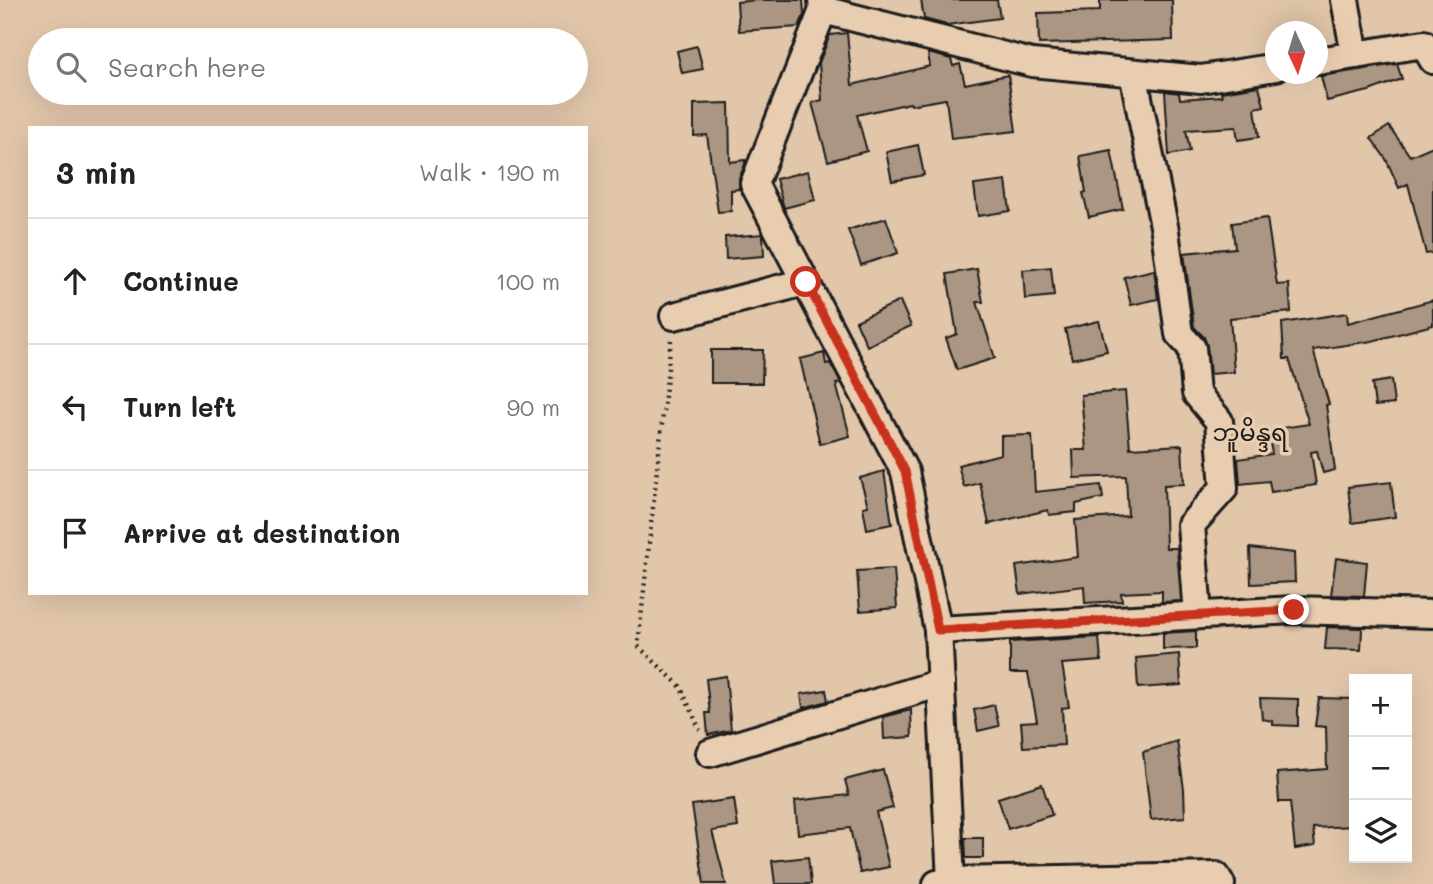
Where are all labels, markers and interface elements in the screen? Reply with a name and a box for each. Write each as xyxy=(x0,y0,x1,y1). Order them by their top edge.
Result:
north arrow xyxy=(1265,21,1328,84)
search box xyxy=(28,28,588,105)
icon: search xyxy=(52,48,90,86)
text: Search here xyxy=(108,50,266,84)
text: 3 min xyxy=(56,152,136,192)
text: Walk · 190 m xyxy=(419,157,560,187)
icon: ahead xyxy=(56,262,94,300)
text: Continue xyxy=(123,264,239,298)
text: 100 m xyxy=(496,266,560,296)
route start xyxy=(790,266,821,297)
icon: left xyxy=(56,388,94,426)
text: Turn left xyxy=(123,390,236,424)
text: 90 m xyxy=(507,392,560,422)
district label: ဘူမိန္ဒရ xyxy=(1213,416,1289,452)
icon: arrive xyxy=(56,514,94,552)
text: Arrive at destination xyxy=(123,516,400,550)
route end xyxy=(1278,594,1309,625)
map controls xyxy=(1349,674,1412,863)
button: + xyxy=(1349,674,1412,737)
button: − xyxy=(1349,737,1412,800)
button: layers xyxy=(1349,800,1412,863)

